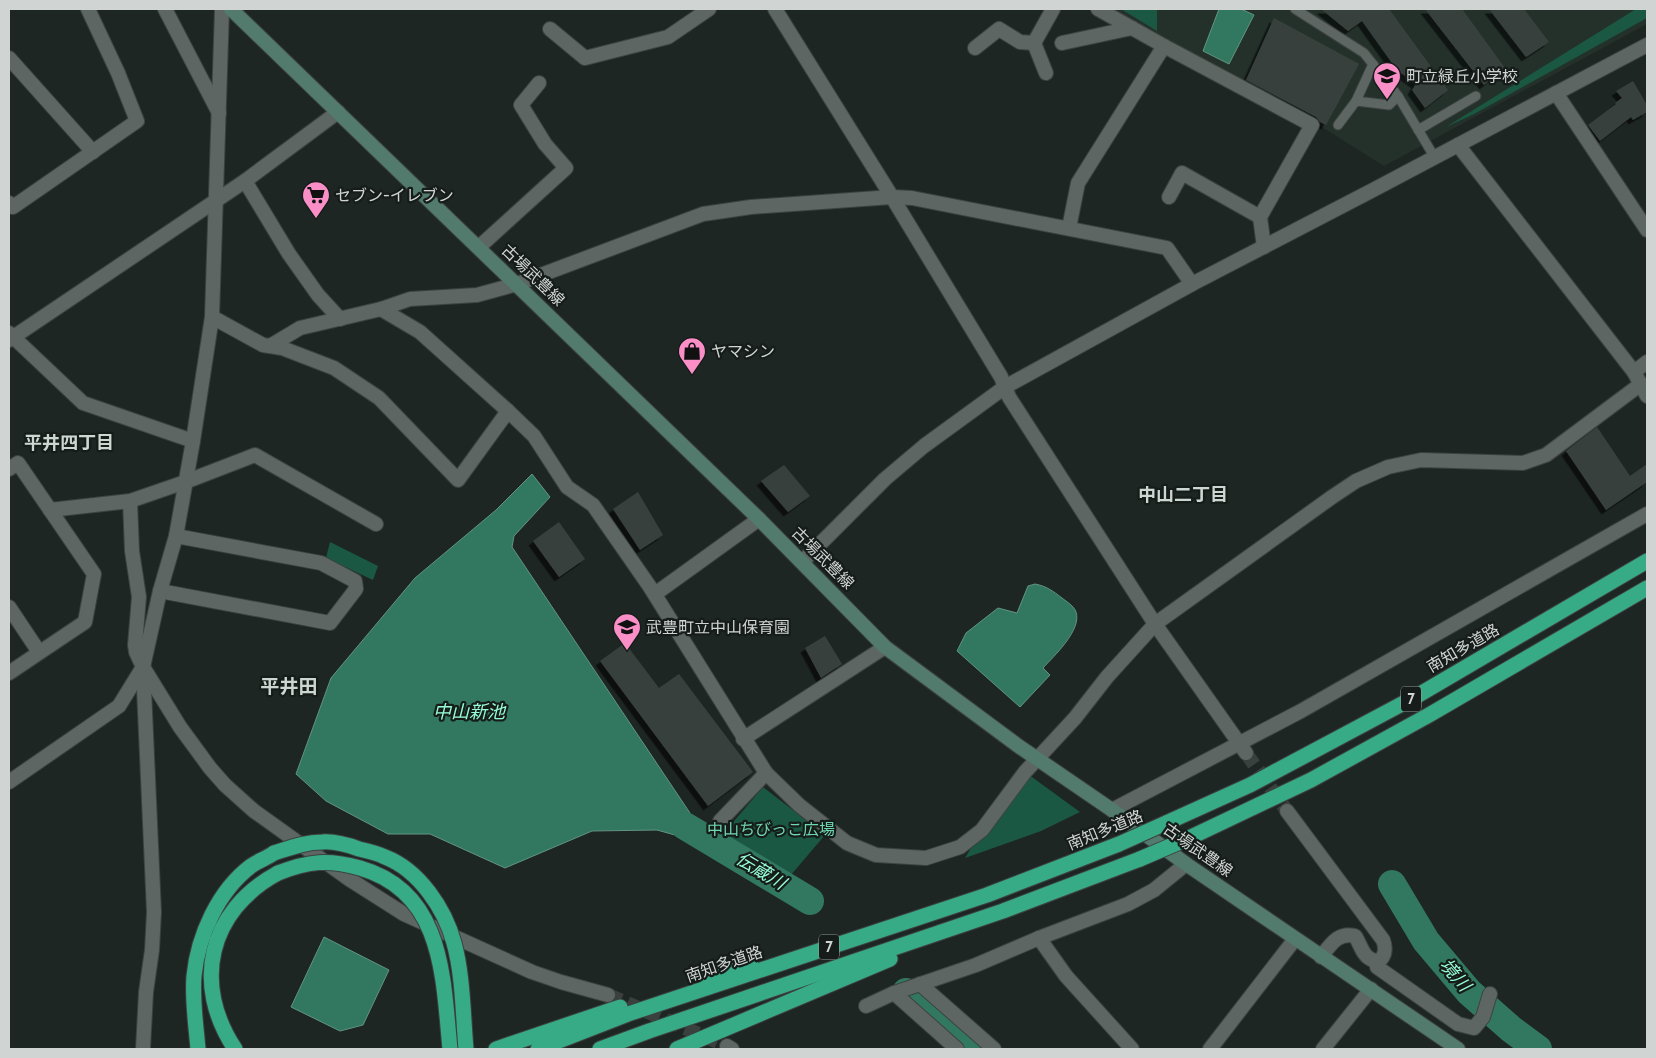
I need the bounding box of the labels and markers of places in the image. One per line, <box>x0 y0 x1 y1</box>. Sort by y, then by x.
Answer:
school or university icon: 町立緑丘小学校 <box>1372 61 1402 100</box>
place label: 町立緑丘小学校 <box>1406 67 1518 86</box>
supermarket icon: セブン-イレブン <box>301 180 331 219</box>
place label: セブン-イレブン <box>335 186 454 205</box>
shop icon: ヤマシン <box>677 336 707 375</box>
place label: ヤマシン <box>711 342 775 361</box>
school or university icon: 武豊町立中山保育園 <box>612 612 642 651</box>
place label: 武豊町立中山保育園 <box>646 618 790 637</box>

